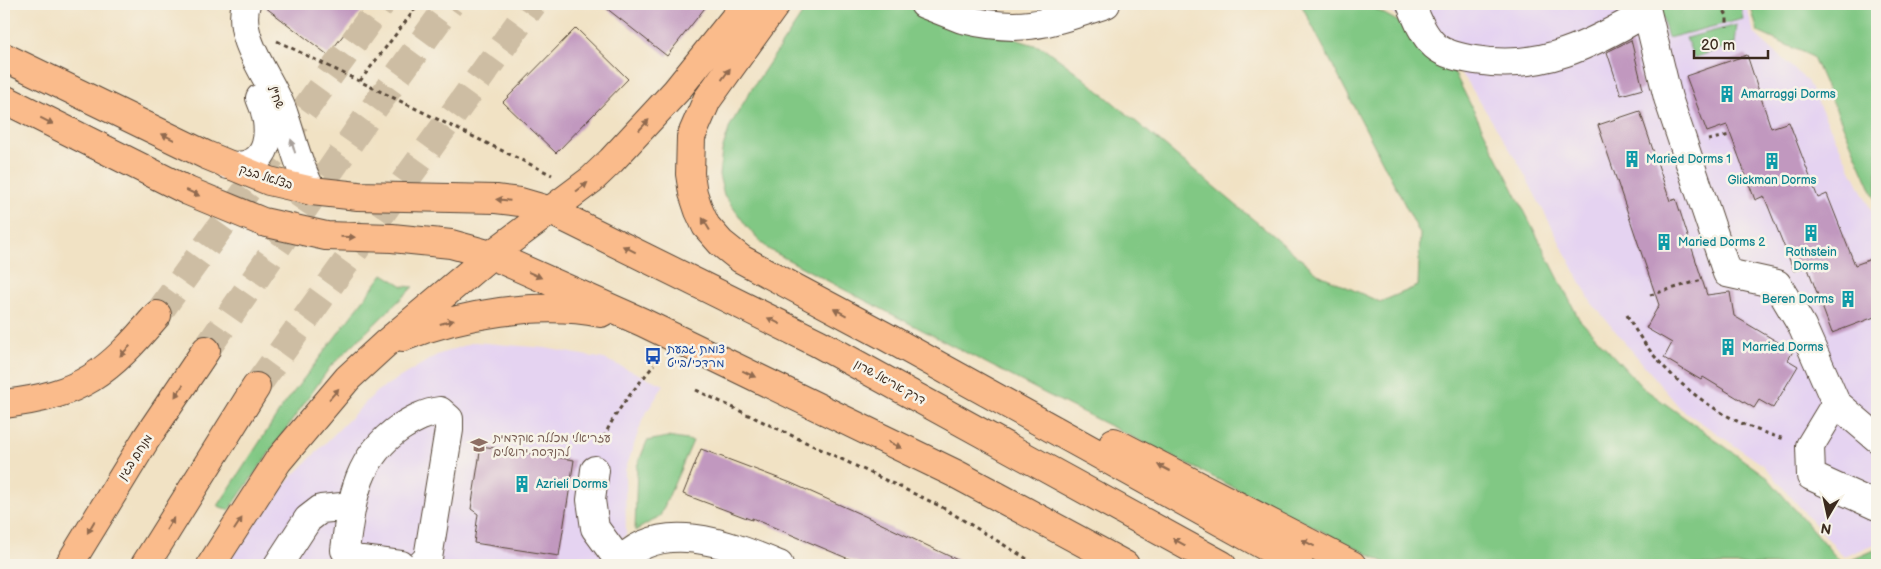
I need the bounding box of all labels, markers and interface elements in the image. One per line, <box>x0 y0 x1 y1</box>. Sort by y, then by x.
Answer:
scale bar <box>1694 28 1767 60</box>
text: 20 m <box>1701 36 1735 55</box>
one-way arrow <box>721 67 731 81</box>
street label: שח"ל <box>264 83 287 111</box>
building icon: Amarraggi Dorms <box>1717 84 1737 104</box>
place label: Amarraggi Dorms <box>1741 87 1836 102</box>
one-way arrow <box>40 117 55 125</box>
one-way arrow <box>638 120 650 132</box>
one-way arrow <box>161 133 175 141</box>
one-way arrow <box>288 138 296 153</box>
building icon: Maried Dorms 1 <box>1622 149 1642 169</box>
building icon: Glickman Dorms <box>1762 151 1782 171</box>
place label: Maried Dorms 1 <box>1646 152 1731 167</box>
street label: בצלאל בזק <box>237 162 294 193</box>
place label: Glickman Dorms <box>1727 173 1817 188</box>
one-way arrow <box>575 182 589 192</box>
one-way arrow <box>186 189 200 197</box>
one-way arrow <box>495 196 511 204</box>
one-way arrow <box>702 217 711 230</box>
building icon: Rothstein Dorms <box>1801 223 1821 243</box>
building icon: Maried Dorms 2 <box>1654 232 1674 252</box>
one-way arrow <box>340 234 356 242</box>
place label: Maried Dorms 2 <box>1678 235 1765 250</box>
one-way arrow <box>622 244 636 252</box>
place label: Rothstein Dorms <box>1785 245 1837 274</box>
one-way arrow <box>528 272 542 280</box>
building icon: Beren Dorms <box>1838 289 1858 309</box>
place label: Beren Dorms <box>1762 292 1834 307</box>
one-way arrow <box>833 308 847 316</box>
one-way arrow <box>767 317 782 325</box>
one-way arrow <box>440 318 455 326</box>
building icon: Married Dorms <box>1718 337 1738 357</box>
place label: Married Dorms <box>1742 340 1824 355</box>
place label: צומת גבעת מרדכי/בייט <box>666 342 725 371</box>
one-way arrow <box>119 345 131 357</box>
bus stop icon: צומת גבעת מרדכי/בייט <box>643 346 663 366</box>
street label: דרך אריאל שרון <box>852 357 928 408</box>
one-way arrow <box>741 370 756 378</box>
one-way arrow <box>174 384 184 398</box>
one-way arrow <box>328 389 340 401</box>
place label: עזריאלי מכללה אקדמית להנדסה ירושלים <box>492 431 611 460</box>
street label: מנחם בגין <box>115 432 156 483</box>
school or university icon: עזריאלי מכללה אקדמית להנדסה ירושלים <box>469 435 489 455</box>
one-way arrow <box>888 441 902 449</box>
one-way arrow <box>1157 464 1171 472</box>
building icon: Azrieli Dorms <box>512 474 532 494</box>
place label: Azrieli Dorms <box>536 477 608 492</box>
north arrow <box>1804 492 1854 542</box>
one-way arrow <box>166 517 175 530</box>
one-way arrow <box>233 518 242 531</box>
text: N <box>1820 519 1833 538</box>
one-way arrow <box>86 521 95 534</box>
one-way arrow <box>1173 537 1186 546</box>
one-way arrow <box>1301 539 1316 547</box>

